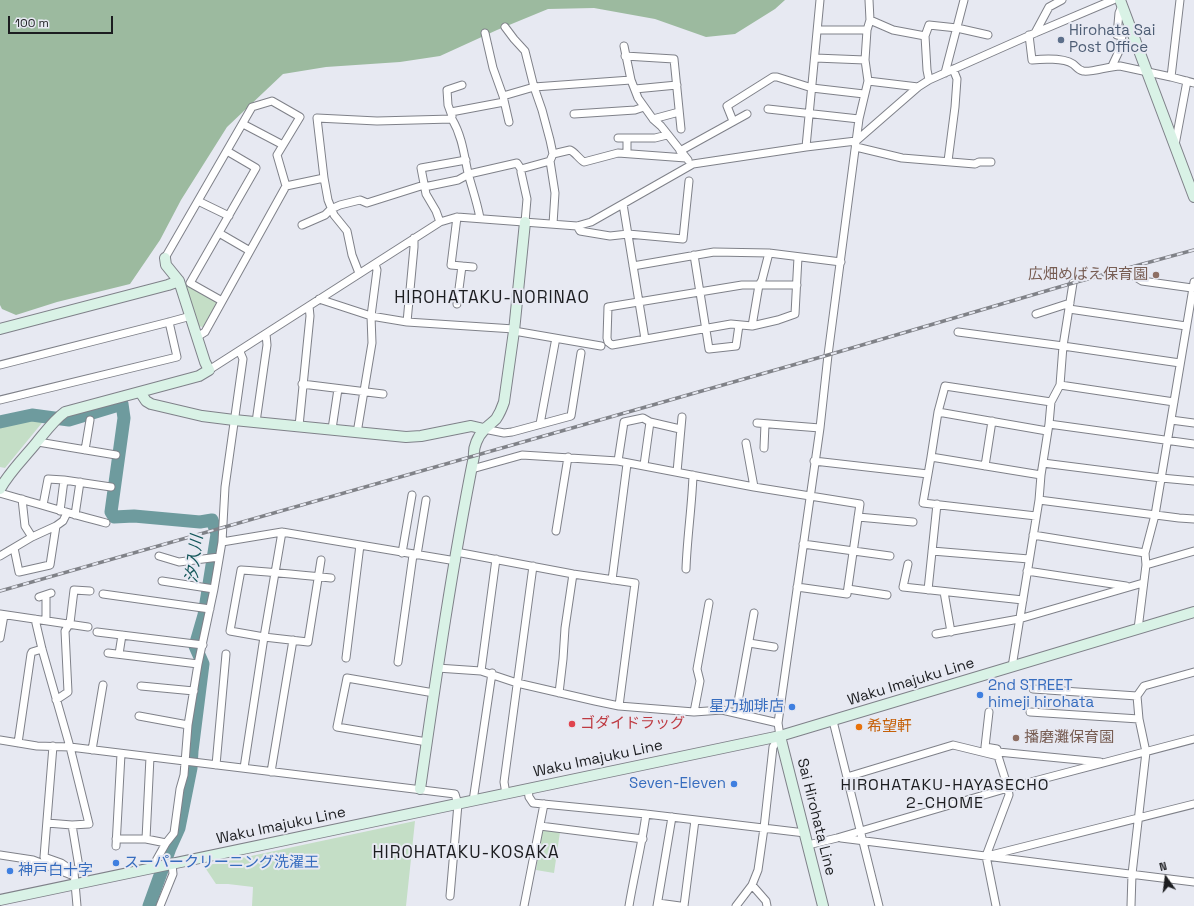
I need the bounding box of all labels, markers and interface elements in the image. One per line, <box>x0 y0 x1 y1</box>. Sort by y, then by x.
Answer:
scale bar <box>10 8 115 34</box>
text: 100 m <box>15 15 49 31</box>
place label: Hirohata Sai Post Office <box>1069 22 1155 57</box>
marker: Hirohata Sai Post Office <box>1056 35 1066 45</box>
place label: 広畑めばえ保育園 <box>1028 266 1148 284</box>
marker: 広畑めばえ保育園 <box>1151 270 1161 280</box>
district label: HIROHATAKU-NORINAO <box>394 288 590 308</box>
water label: 汐入川 <box>183 534 207 584</box>
street label: Waku Imajuku Line <box>845 654 977 710</box>
place label: 2nd STREET himeji hirohata <box>988 677 1094 712</box>
marker: 2nd STREET himeji hirohata <box>975 690 985 700</box>
place label: 星乃珈琲店 <box>709 698 784 716</box>
marker: 星乃珈琲店 <box>787 702 797 712</box>
place label: ゴダイドラッグ <box>580 715 685 733</box>
place label: 希望軒 <box>867 718 912 736</box>
marker: ゴダイドラッグ <box>567 719 577 729</box>
marker: 希望軒 <box>854 722 864 732</box>
place label: 播磨灘保育園 <box>1024 729 1114 747</box>
marker: 播磨灘保育園 <box>1011 733 1021 743</box>
street label: Waku Imajuku Line <box>532 736 664 782</box>
street label: Sai Hirohata Line <box>793 757 839 877</box>
place label: Seven-Eleven <box>629 775 726 793</box>
district label: HIROHATAKU-HAYASECHO 2-CHOME <box>841 776 1049 814</box>
marker: Seven-Eleven <box>729 779 739 789</box>
street label: Waku Imajuku Line <box>215 803 347 849</box>
district label: HIROHATAKU-KOSAKA <box>372 843 560 863</box>
place label: スーパークリーニング洗濯王 <box>124 854 319 872</box>
marker: スーパークリーニング洗濯王 <box>111 858 121 868</box>
north arrow <box>1146 858 1186 898</box>
text: N <box>1158 859 1168 874</box>
place label: 神戸白十字 <box>18 862 93 880</box>
marker: 神戸白十字 <box>5 866 15 876</box>

